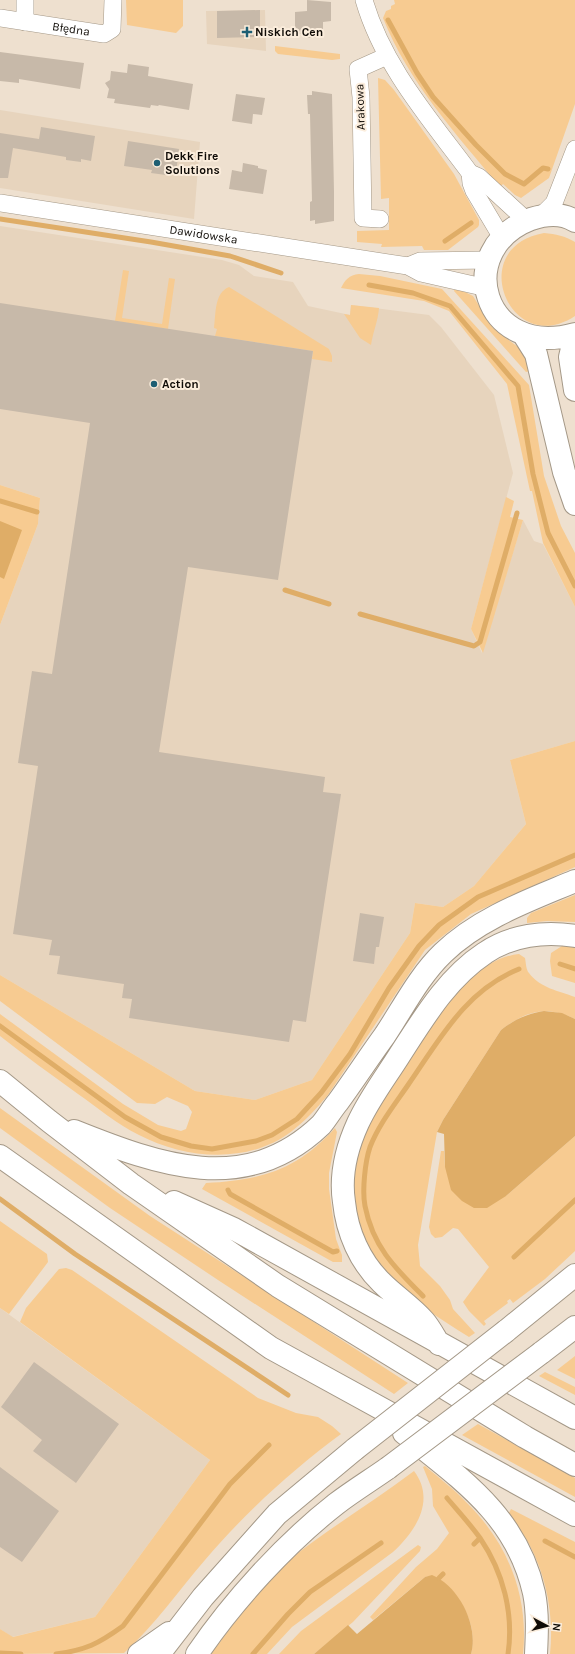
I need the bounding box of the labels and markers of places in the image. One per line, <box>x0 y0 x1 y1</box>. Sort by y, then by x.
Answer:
place label: Niskich Cen <box>255 25 323 39</box>
marker: Niskich Cen <box>242 27 252 37</box>
place label: Dekk Fire Solutions <box>165 149 220 177</box>
marker: Dekk Fire Solutions <box>152 158 162 168</box>
place label: Action <box>162 377 199 391</box>
marker: Action <box>149 379 159 389</box>

